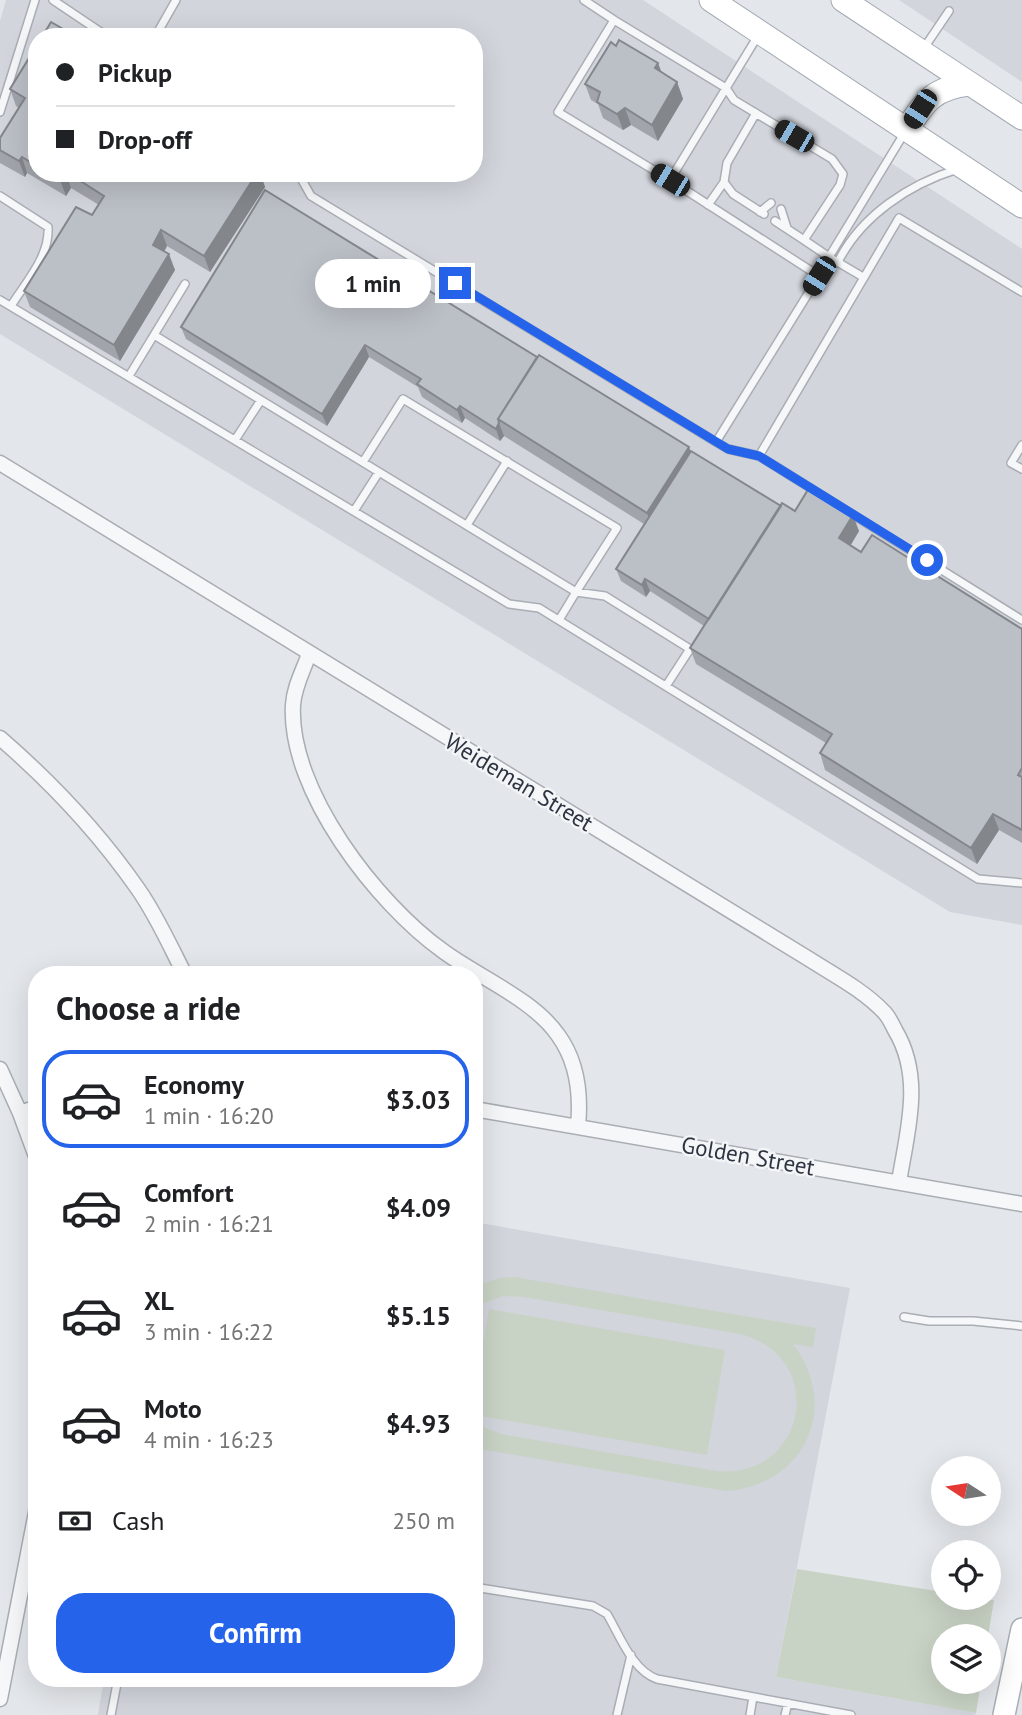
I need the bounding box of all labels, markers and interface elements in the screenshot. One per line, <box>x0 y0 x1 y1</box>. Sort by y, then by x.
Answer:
text: Pickup <box>98 56 172 89</box>
car <box>900 86 941 132</box>
car <box>771 116 818 156</box>
text: Drop-off <box>98 123 192 156</box>
car <box>647 160 694 200</box>
car <box>799 253 840 299</box>
callout: 1 min <box>315 258 430 308</box>
route end <box>439 267 471 299</box>
text: 1 min <box>345 269 401 298</box>
route start <box>911 544 943 576</box>
street label: Weideman Street <box>440 726 599 837</box>
text: Choose a ride <box>56 987 241 1029</box>
icon: car <box>60 1068 123 1131</box>
text: Economy <box>144 1068 244 1101</box>
text: $3.03 <box>386 1083 451 1116</box>
text: 1 min · 16:20 <box>144 1101 274 1130</box>
street label: Golden Street <box>679 1130 817 1182</box>
icon: car <box>60 1176 123 1239</box>
text: Comfort <box>144 1176 234 1209</box>
text: $4.09 <box>386 1191 451 1224</box>
text: 2 min · 16:21 <box>144 1209 274 1238</box>
icon: car <box>60 1284 123 1347</box>
text: XL <box>144 1284 174 1317</box>
text: $5.15 <box>386 1299 451 1332</box>
text: 3 min · 16:22 <box>144 1317 274 1346</box>
icon: car <box>60 1392 123 1455</box>
text: Moto <box>144 1392 202 1425</box>
text: $4.93 <box>386 1407 451 1440</box>
text: 4 min · 16:23 <box>144 1425 274 1454</box>
north arrow <box>931 1456 1001 1526</box>
map controls <box>931 1456 1001 1694</box>
icon: cash <box>56 1502 94 1540</box>
text: Cash <box>112 1504 164 1537</box>
text: 250 m <box>393 1506 455 1535</box>
button: locate <box>931 1540 1001 1610</box>
button: Confirm <box>56 1593 455 1673</box>
button: layers <box>931 1624 1001 1694</box>

